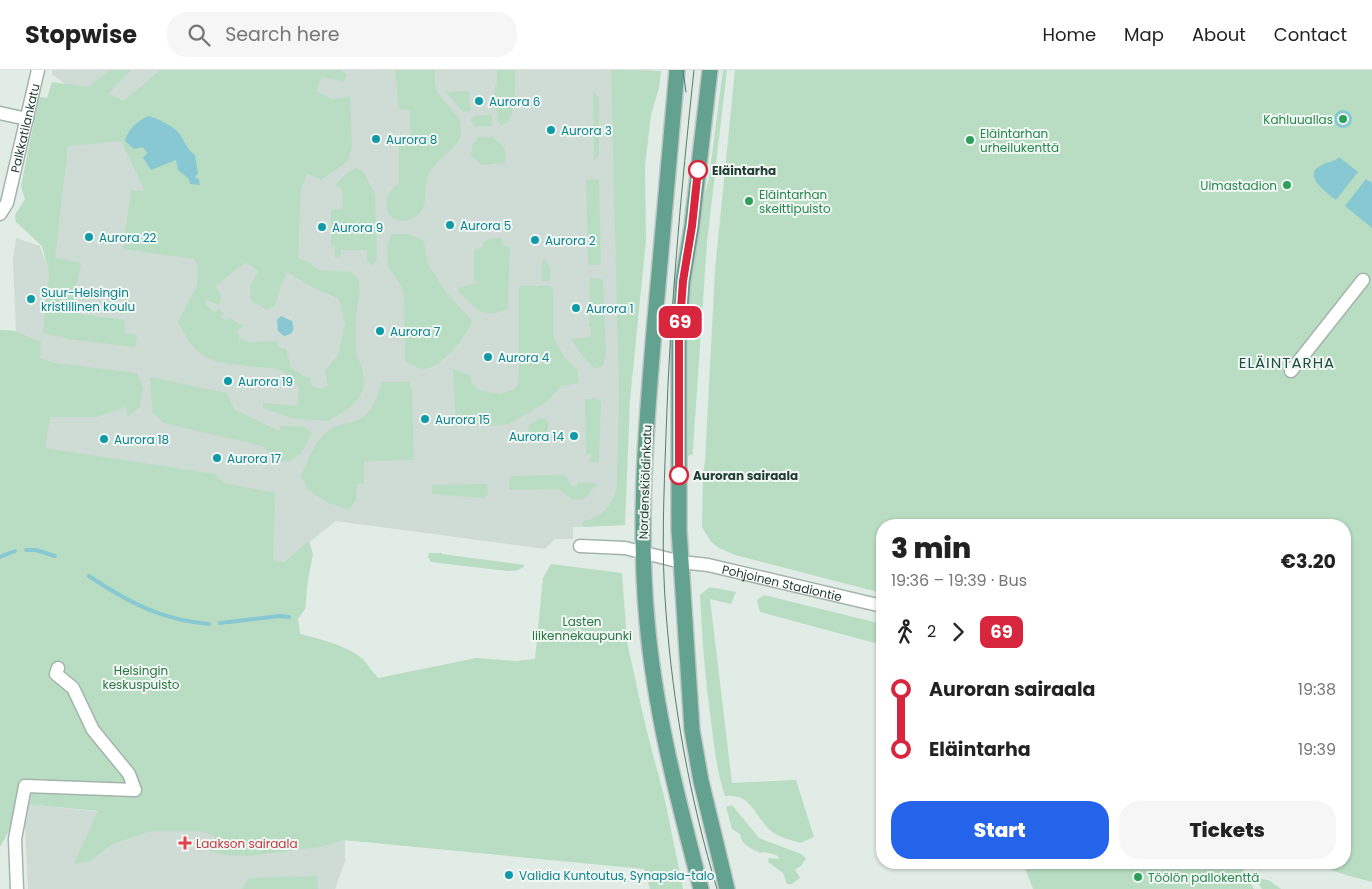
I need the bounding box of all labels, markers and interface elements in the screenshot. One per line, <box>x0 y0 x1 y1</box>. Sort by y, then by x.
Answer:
search box <box>167 12 517 57</box>
text: Stopwise <box>25 18 137 51</box>
icon: search <box>185 21 213 49</box>
text: Search here <box>225 21 340 48</box>
text: Home <box>1042 22 1096 47</box>
text: Map <box>1124 22 1164 47</box>
text: About <box>1192 22 1246 47</box>
text: Contact <box>1274 22 1347 47</box>
street label: Palkkatilankatu <box>6 82 43 174</box>
place label: Aurora 6 <box>489 93 540 110</box>
marker: Aurora 6 <box>473 95 485 107</box>
place label: Kahluuallas <box>1263 111 1333 128</box>
marker: Kahluuallas <box>1337 113 1349 125</box>
place label: Aurora 3 <box>561 122 612 139</box>
marker: Aurora 3 <box>545 124 557 136</box>
place label: Eläintarhan urheilukenttä <box>980 125 1059 156</box>
place label: Aurora 8 <box>386 131 437 148</box>
marker: Aurora 8 <box>370 133 382 145</box>
marker: Eläintarhan urheilukenttä <box>964 134 976 146</box>
marker: Eläintarha <box>688 160 708 180</box>
place label: Eläintarha <box>712 162 776 179</box>
place label: Uimastadion <box>1200 177 1277 194</box>
marker: Uimastadion <box>1281 179 1293 191</box>
place label: Eläintarhan skeittipuisto <box>759 186 831 217</box>
marker: Eläintarhan skeittipuisto <box>743 195 755 207</box>
place label: Aurora 5 <box>460 217 511 234</box>
place label: Aurora 9 <box>332 219 383 236</box>
marker: Aurora 5 <box>444 219 456 231</box>
marker: Aurora 9 <box>316 221 328 233</box>
place label: Aurora 22 <box>99 229 157 246</box>
marker: Aurora 22 <box>83 231 95 243</box>
place label: Aurora 2 <box>545 232 596 249</box>
marker: Aurora 2 <box>529 234 541 246</box>
place label: Suur-Helsingin kristillinen koulu <box>41 284 135 315</box>
marker: Suur-Helsingin kristillinen koulu <box>25 293 37 305</box>
place label: Aurora 1 <box>586 300 634 317</box>
marker: Aurora 1 <box>570 302 582 314</box>
line badge: 69 <box>658 306 702 338</box>
text: 69 <box>669 309 691 334</box>
place label: Aurora 7 <box>390 323 441 340</box>
marker: Aurora 7 <box>374 325 386 337</box>
place label: Aurora 4 <box>498 349 550 366</box>
marker: Aurora 4 <box>482 351 494 363</box>
district label: ELÄINTARHA <box>1239 352 1335 373</box>
place label: Aurora 19 <box>238 373 293 390</box>
marker: Aurora 19 <box>222 375 234 387</box>
place label: Aurora 15 <box>435 411 490 428</box>
marker: Aurora 15 <box>419 413 431 425</box>
street label: Nordenskiöldinkatu <box>634 424 656 540</box>
place label: Aurora 14 <box>509 428 564 445</box>
marker: Aurora 14 <box>568 430 580 442</box>
place label: Aurora 18 <box>114 431 169 448</box>
marker: Aurora 18 <box>98 433 110 445</box>
place label: Aurora 17 <box>227 450 282 467</box>
marker: Aurora 17 <box>211 452 223 464</box>
marker: Auroran sairaala <box>669 465 689 485</box>
place label: Auroran sairaala <box>693 467 798 484</box>
text: 3 min <box>891 529 971 568</box>
text: €3.20 <box>1281 548 1336 575</box>
street label: Pohjoinen Stadiontie <box>720 560 844 605</box>
text: 19:36 – 19:39 · Bus <box>891 569 1027 592</box>
park label: Lasten liikennekaupunki <box>532 613 632 644</box>
icon: walk <box>891 618 919 646</box>
icon: forward <box>944 618 972 646</box>
text: 69 <box>990 619 1013 644</box>
text: 2 <box>927 620 936 643</box>
park label: Helsingin keskuspuisto <box>102 662 180 693</box>
text: Auroran sairaala <box>929 676 1095 703</box>
text: 19:38 <box>1298 678 1336 701</box>
text: Eläintarha <box>929 736 1031 763</box>
text: 19:39 <box>1298 738 1336 761</box>
button: Start <box>891 801 1109 859</box>
button: Tickets <box>1119 801 1336 859</box>
place label: Laakson sairaala <box>196 835 298 852</box>
marker: Laakson sairaala <box>178 836 192 850</box>
place label: Validia Kuntoutus, Synapsia-talo <box>519 867 715 884</box>
marker: Validia Kuntoutus, Synapsia-talo <box>503 869 515 881</box>
place label: Töölön pallokenttä <box>1148 869 1259 886</box>
marker: Töölön pallokenttä <box>1132 871 1144 883</box>

